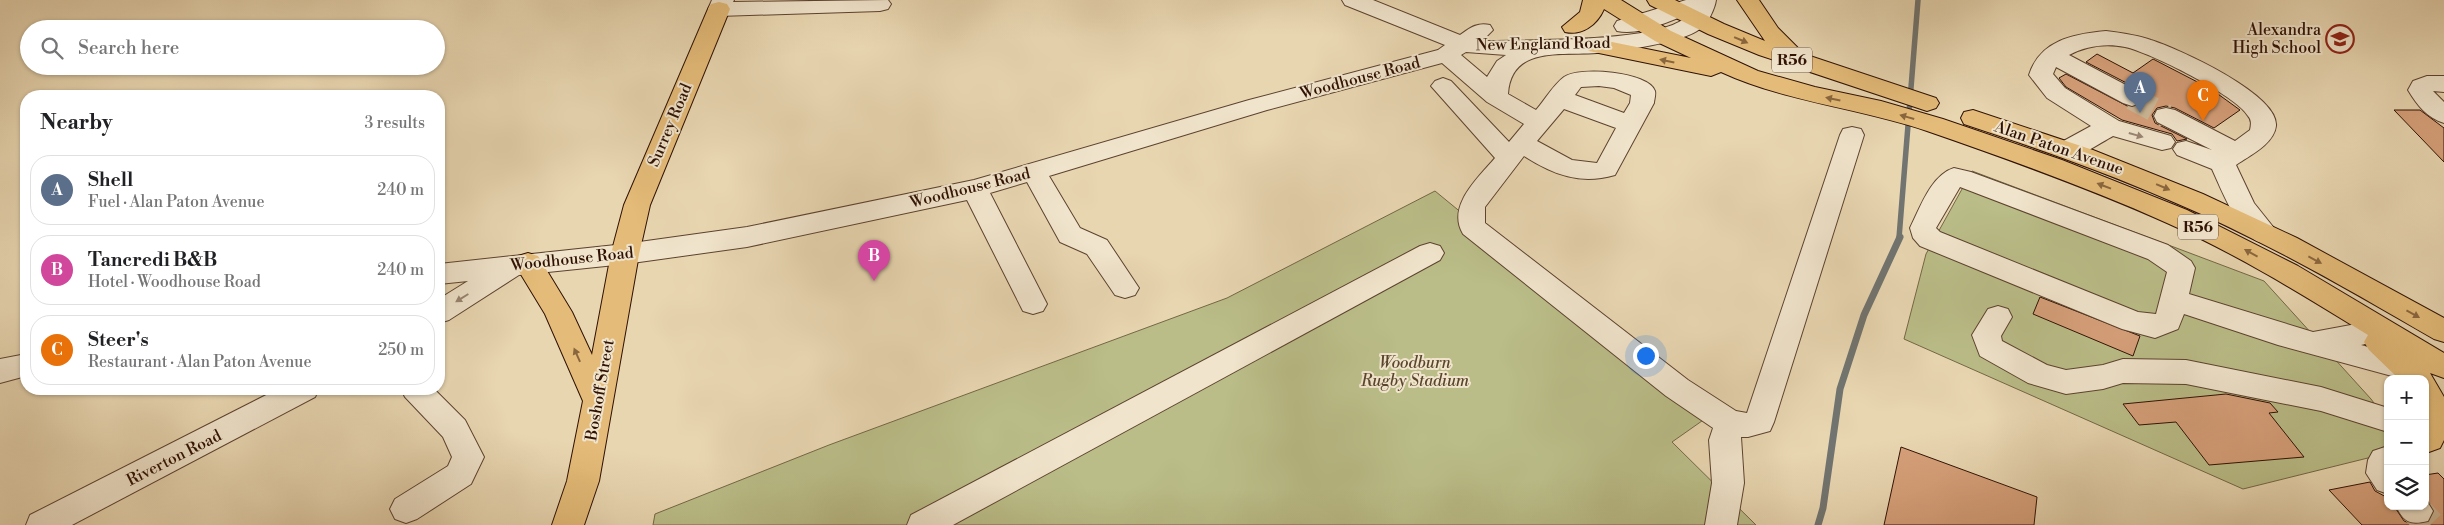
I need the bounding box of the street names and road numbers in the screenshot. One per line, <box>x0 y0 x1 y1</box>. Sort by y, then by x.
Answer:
street label: New England Road <box>1475 33 1611 55</box>
road number: R56 <box>1772 48 1812 72</box>
street label: Woodhouse Road <box>1297 52 1422 104</box>
street label: Surrey Road <box>644 80 696 170</box>
street label: Alan Paton Avenue <box>1991 116 2126 179</box>
street label: Woodhouse Road <box>907 163 1032 213</box>
road number: R56 <box>2178 214 2218 240</box>
street label: Woodhouse Road <box>508 243 635 276</box>
street label: Boshoff Street <box>581 337 619 443</box>
street label: Riverton Road <box>123 426 225 490</box>

